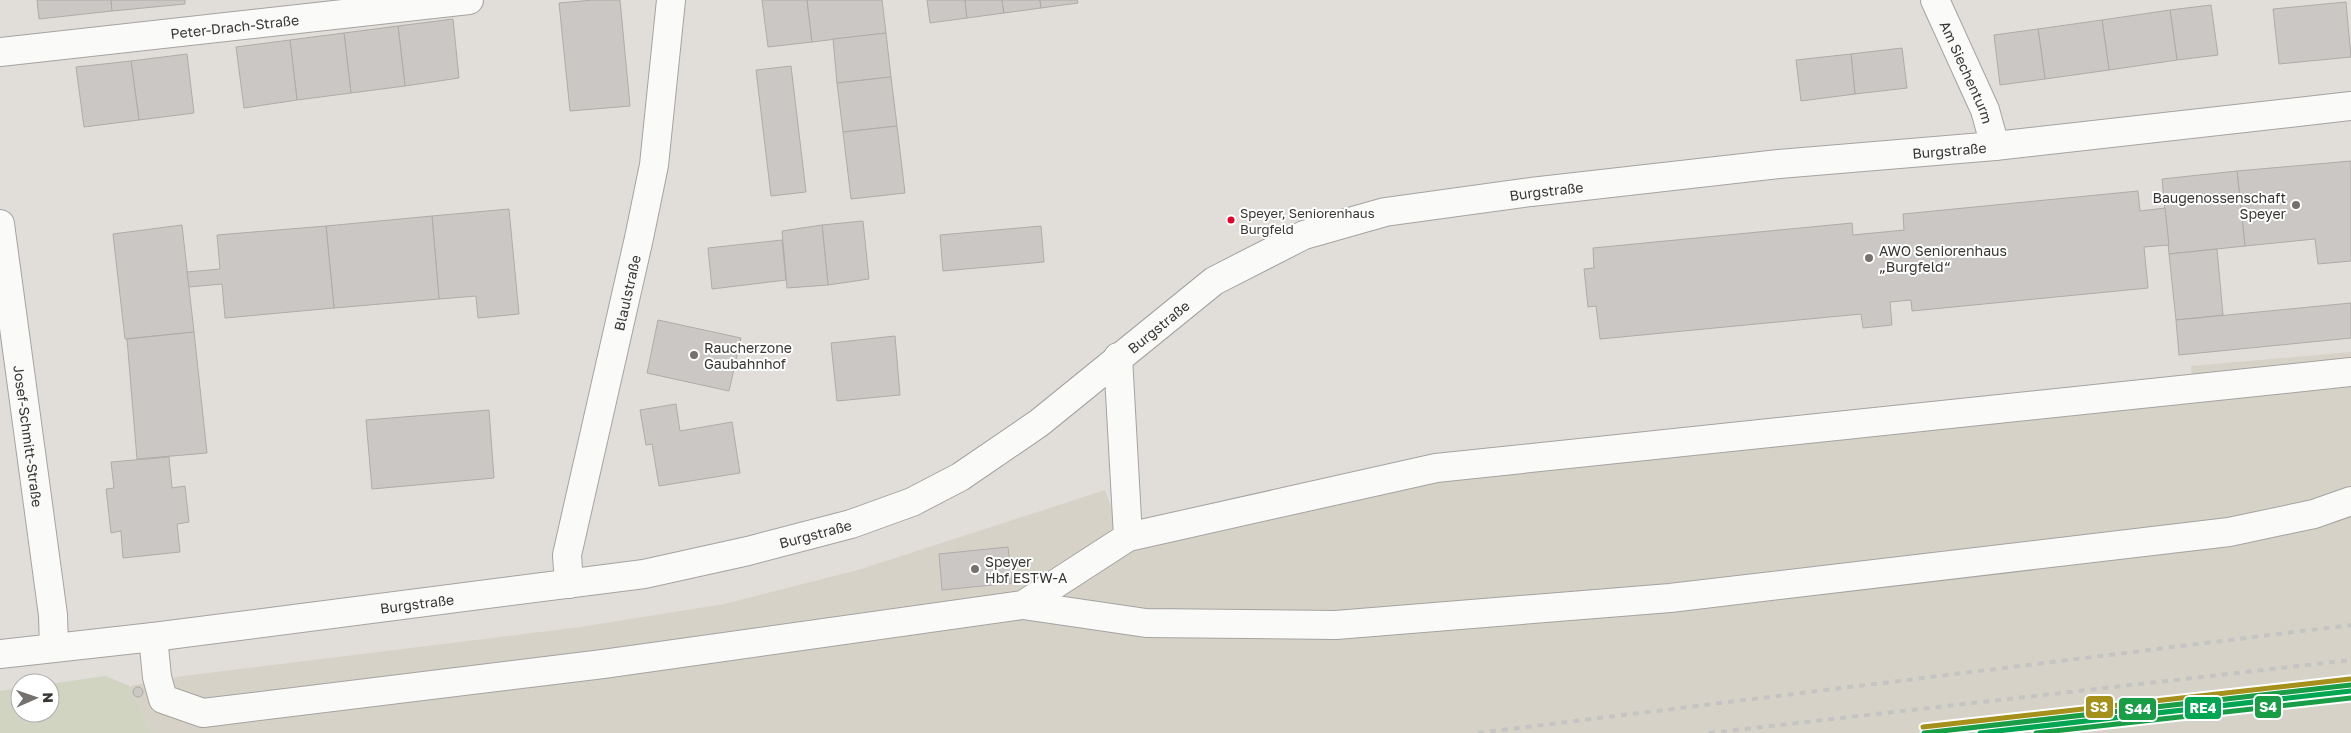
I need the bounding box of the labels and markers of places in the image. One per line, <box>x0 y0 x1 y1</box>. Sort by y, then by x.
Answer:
place label: Baugenossenschaft Speyer <box>2153 189 2287 222</box>
marker: Baugenossenschaft Speyer <box>2290 199 2302 211</box>
place label: Speyer, Seniorenhaus Burgfeld <box>1240 205 1375 237</box>
marker: Speyer, Seniorenhaus Burgfeld <box>1226 215 1236 225</box>
place label: AWO Seniorenhaus „Burgfeld“ <box>1879 242 2007 275</box>
marker: AWO Seniorenhaus „Burgfeld“ <box>1863 252 1875 264</box>
place label: Raucherzone Gaubahnhof <box>704 339 792 372</box>
marker: Raucherzone Gaubahnhof <box>688 349 700 361</box>
place label: Speyer Hbf ESTW-A <box>985 553 1068 586</box>
marker: Speyer Hbf ESTW-A <box>969 563 981 575</box>

